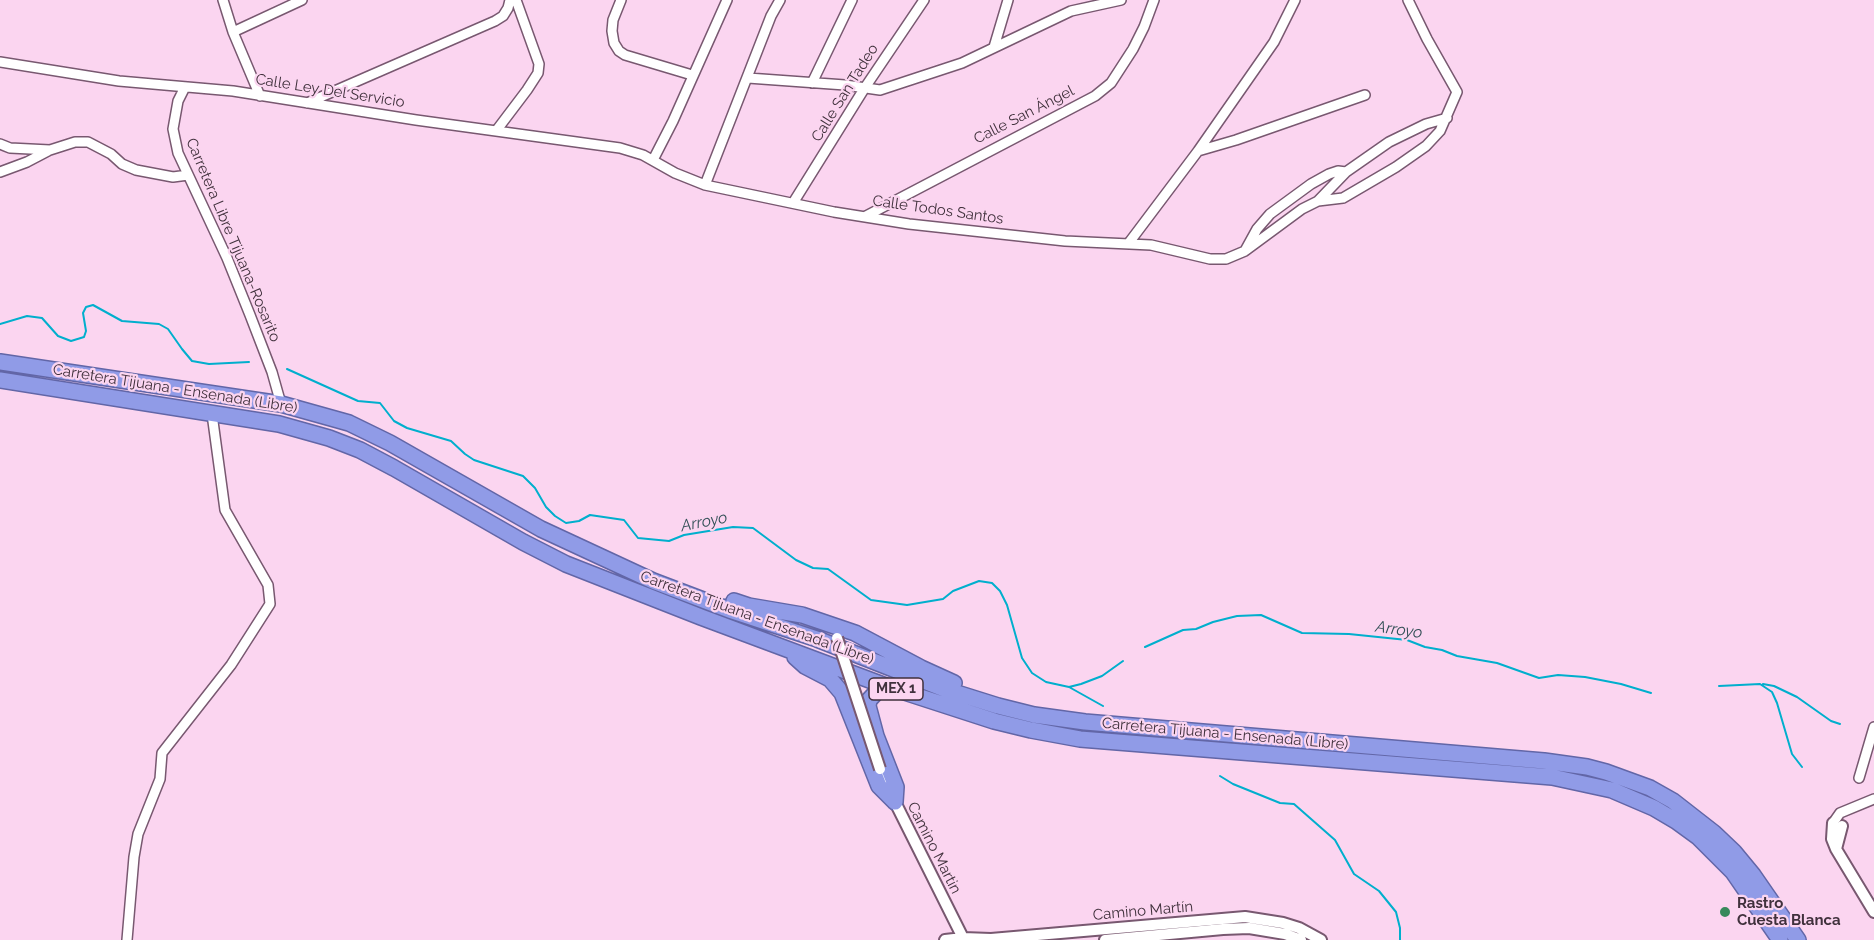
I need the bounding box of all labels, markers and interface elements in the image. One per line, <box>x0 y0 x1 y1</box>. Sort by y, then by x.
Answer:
street label: Calle San Tadeo <box>808 41 882 145</box>
street label: Calle Ley Del Servicio <box>254 70 406 112</box>
street label: Calle San Ángel <box>971 82 1077 148</box>
street label: Carretera Libre Tijuana-Rosarito <box>182 135 284 345</box>
street label: Calle Todos Santos <box>871 192 1005 228</box>
street label: Carretera Tijuana - Ensenada (Libre) <box>52 361 298 417</box>
water label: Arroyo <box>679 508 729 536</box>
street label: Carretera Tijuana - Ensenada (Libre) <box>638 567 876 669</box>
water label: Arroyo <box>1374 617 1424 643</box>
road number: MEX 1 <box>869 678 923 700</box>
street label: Carretera Tijuana - Ensenada (Libre) <box>1101 714 1349 754</box>
street label: Camino Martin <box>903 799 965 897</box>
place label: Rastro Cuesta Blanca <box>1737 894 1841 929</box>
street label: Camino Martín <box>1092 898 1194 924</box>
marker: Rastro Cuesta Blanca <box>1718 905 1732 919</box>

